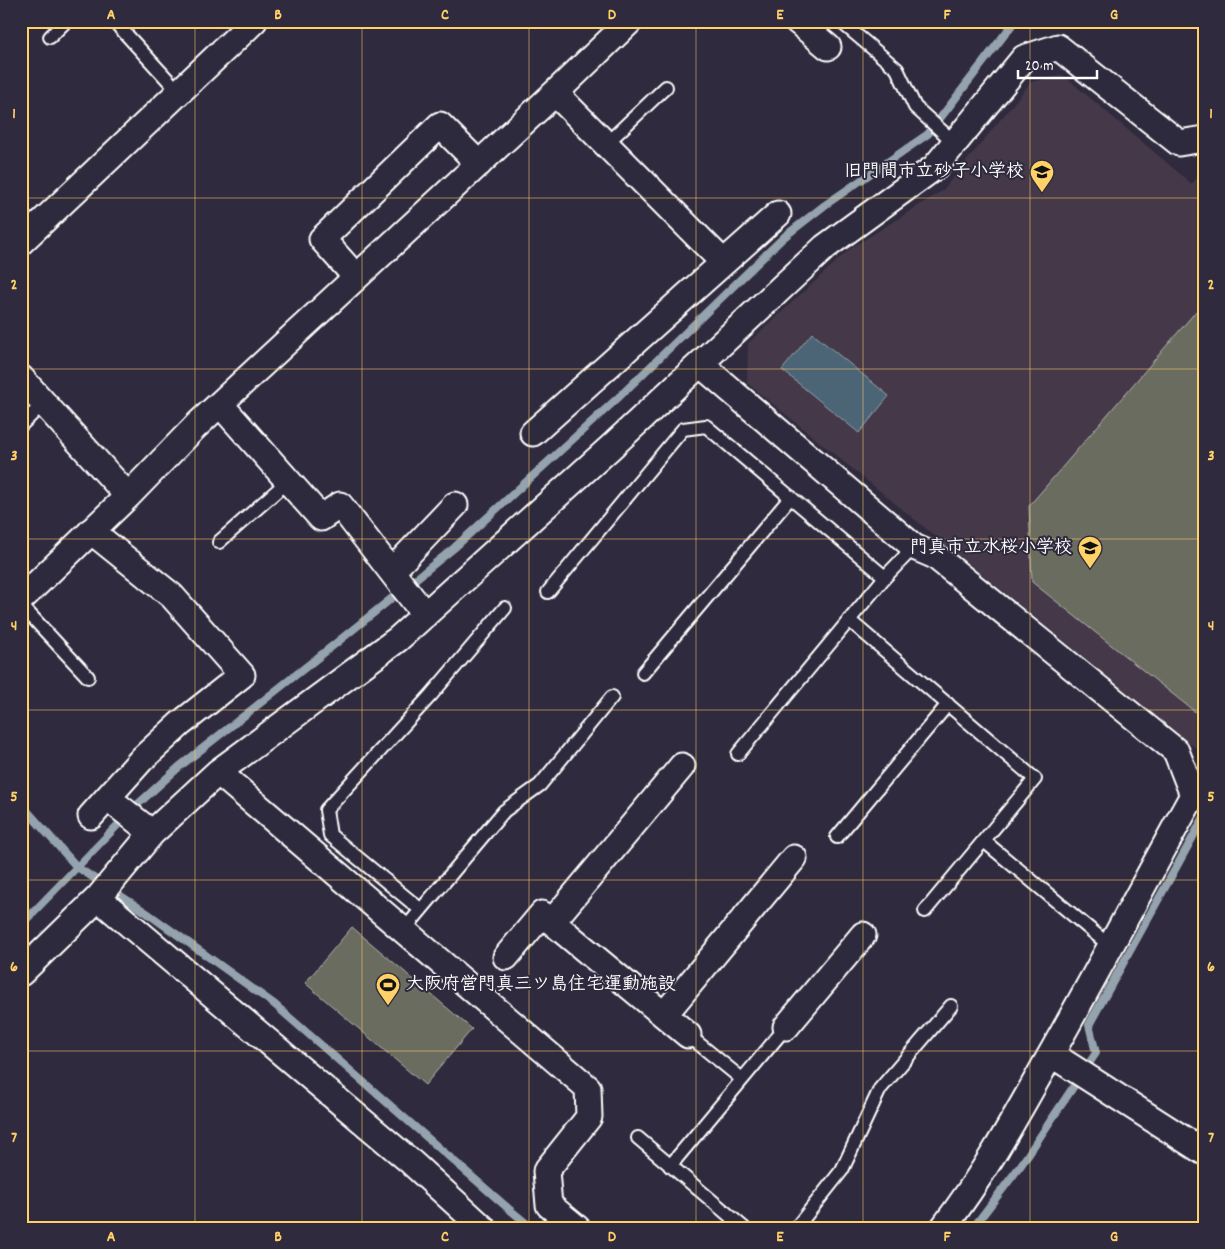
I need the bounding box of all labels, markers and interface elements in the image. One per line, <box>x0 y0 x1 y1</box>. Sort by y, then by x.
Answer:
text: A <box>107 4 116 27</box>
text: B <box>274 4 282 27</box>
text: C <box>441 4 449 27</box>
text: D <box>608 4 617 27</box>
text: E <box>776 4 784 27</box>
text: F <box>943 4 951 27</box>
text: G <box>1110 4 1118 27</box>
scale bar <box>1018 48 1096 80</box>
text: 20 m <box>1025 56 1053 78</box>
text: 1 <box>12 103 16 126</box>
text: 1 <box>1209 103 1213 126</box>
school or university icon: 旧門間市立砂子小学校 <box>1029 159 1055 193</box>
place label: 旧門間市立砂子小学校 <box>844 160 1024 185</box>
text: 2 <box>11 274 18 297</box>
text: 2 <box>1208 274 1215 297</box>
text: 3 <box>10 445 18 468</box>
text: 3 <box>1207 445 1215 468</box>
school or university icon: 門真市立水桜小学校 <box>1077 535 1103 569</box>
place label: 門真市立水桜小学校 <box>910 536 1072 561</box>
text: 4 <box>11 615 17 638</box>
text: 4 <box>1208 615 1214 638</box>
text: 5 <box>10 786 18 809</box>
text: 5 <box>1207 786 1215 809</box>
text: 6 <box>10 956 18 979</box>
text: 6 <box>1207 956 1215 979</box>
sports icon: 大阪府営門真三ツ島住宅運動施設 <box>375 972 401 1006</box>
place label: 大阪府営門真三ツ島住宅運動施設 <box>406 973 676 998</box>
text: 7 <box>11 1127 17 1150</box>
text: 7 <box>1208 1127 1214 1150</box>
text: A <box>107 1226 116 1249</box>
text: B <box>274 1226 282 1249</box>
text: C <box>441 1226 449 1249</box>
text: D <box>608 1226 617 1249</box>
text: E <box>776 1226 784 1249</box>
text: F <box>943 1226 951 1249</box>
text: G <box>1110 1226 1118 1249</box>

